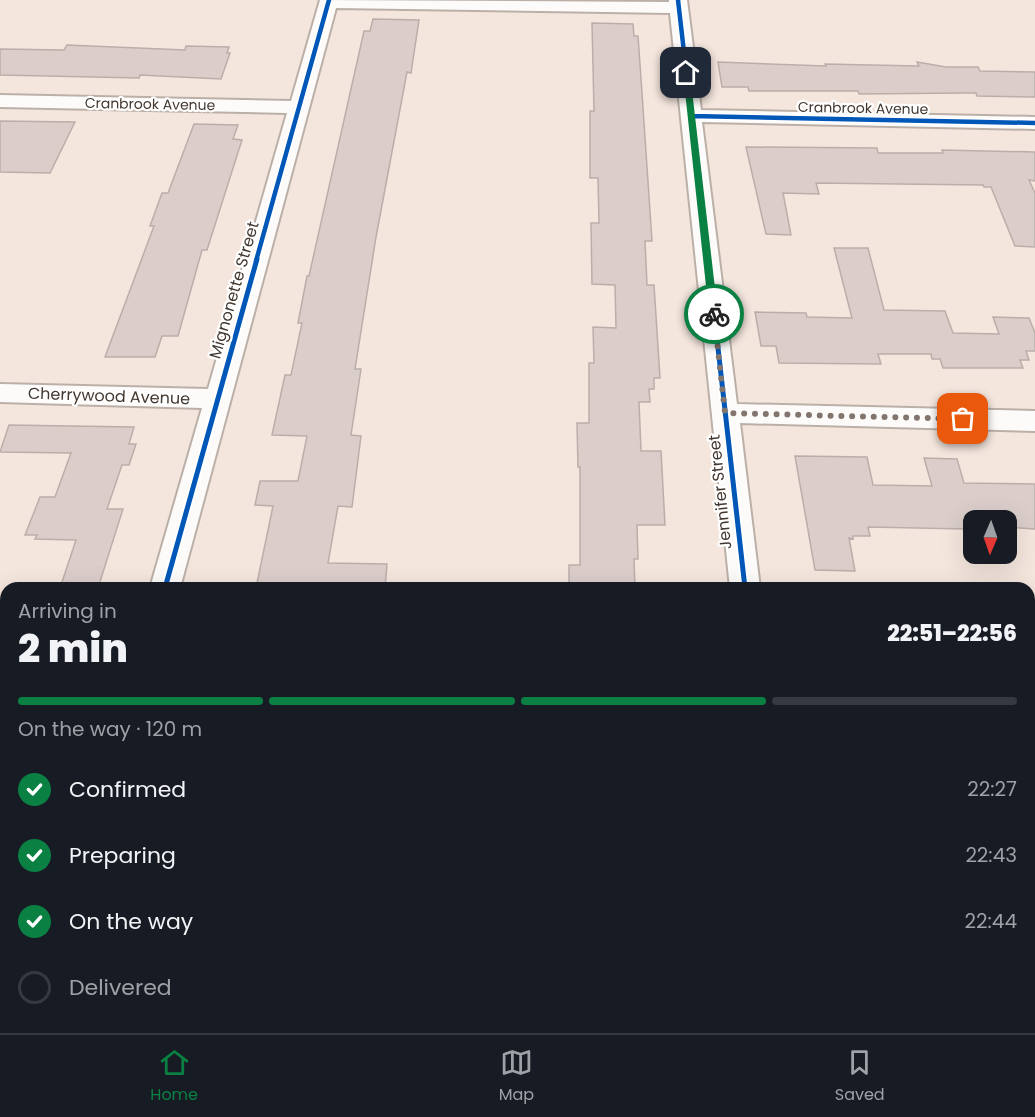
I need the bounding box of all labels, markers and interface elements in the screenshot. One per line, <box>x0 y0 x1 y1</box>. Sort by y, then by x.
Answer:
pin <box>660 47 711 98</box>
icon: home <box>669 56 702 89</box>
street label: Cranbrook Avenue <box>85 93 216 115</box>
street label: Cranbrook Avenue <box>798 97 929 119</box>
street label: Mignonette Street <box>203 218 265 361</box>
courier <box>684 284 744 344</box>
icon: bike <box>698 298 731 331</box>
street label: Cherrywood Avenue <box>28 382 191 410</box>
pin <box>937 393 988 444</box>
icon: bag <box>946 402 979 435</box>
street label: Jennifer Street <box>703 433 737 550</box>
north arrow <box>963 510 1017 564</box>
map controls <box>963 510 1017 564</box>
text: Arriving in <box>18 597 117 625</box>
text: 22:51–22:56 <box>887 618 1017 649</box>
text: 2 min <box>18 621 128 676</box>
text: On the way · 120 m <box>18 715 202 743</box>
icon: check <box>18 773 51 806</box>
text: Confirmed <box>69 774 186 805</box>
text: 22:27 <box>967 775 1017 803</box>
icon: check <box>18 839 51 872</box>
text: Preparing <box>69 840 176 871</box>
text: 22:43 <box>965 841 1017 869</box>
icon: check <box>18 905 51 938</box>
text: On the way <box>69 906 193 937</box>
text: 22:44 <box>965 907 1017 935</box>
text: Delivered <box>69 972 172 1003</box>
tab: Home <box>150 1046 198 1107</box>
tab: Map <box>499 1046 534 1107</box>
tab: Saved <box>835 1046 885 1107</box>

